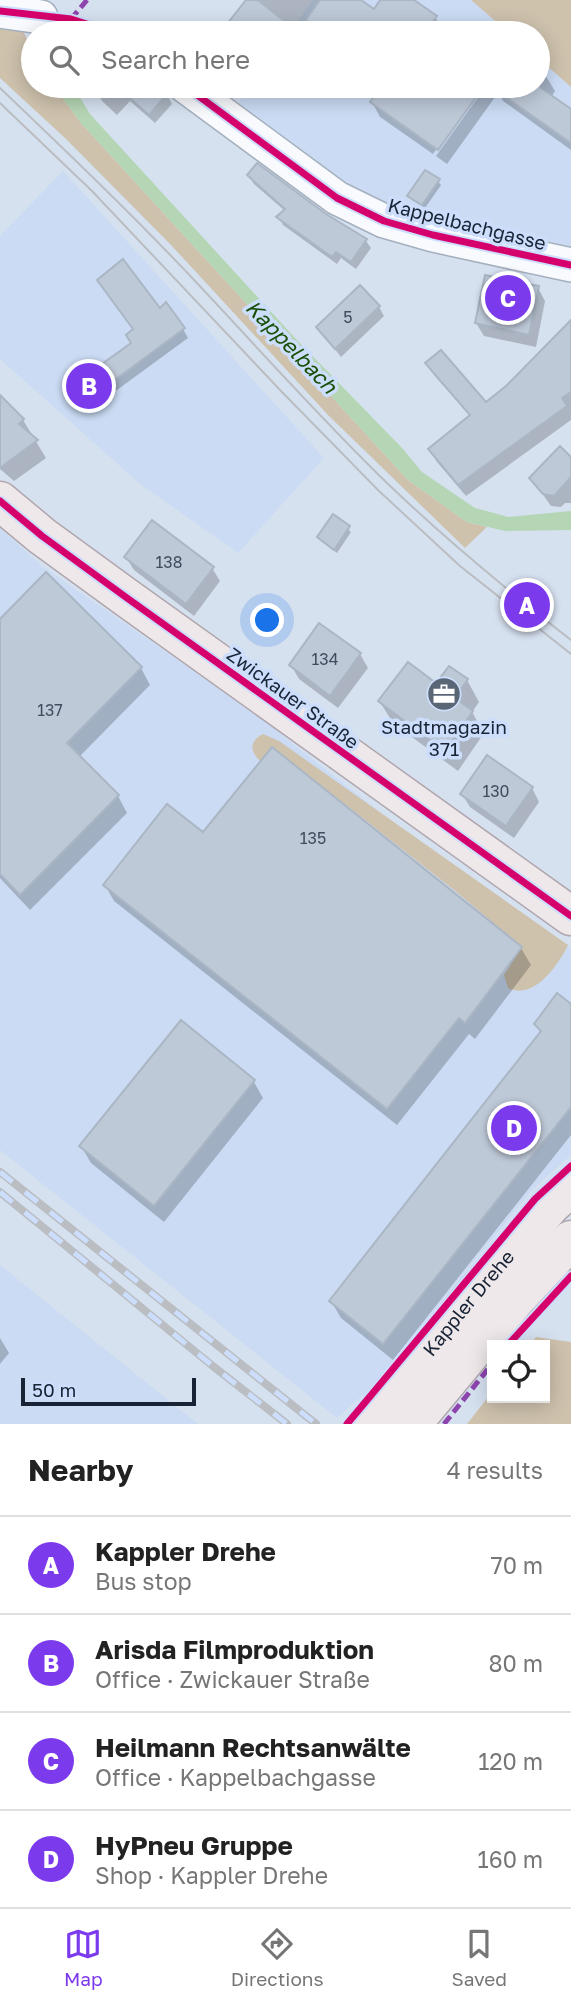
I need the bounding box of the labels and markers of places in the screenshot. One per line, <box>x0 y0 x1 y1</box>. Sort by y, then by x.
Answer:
pin: C <box>485 272 531 324</box>
pin: B <box>66 360 112 412</box>
pin: A <box>504 579 550 631</box>
office icon: Stadtmagazin 371 <box>425 675 463 713</box>
place label: Stadtmagazin 371 <box>381 715 507 760</box>
pin: D <box>491 1102 537 1154</box>

